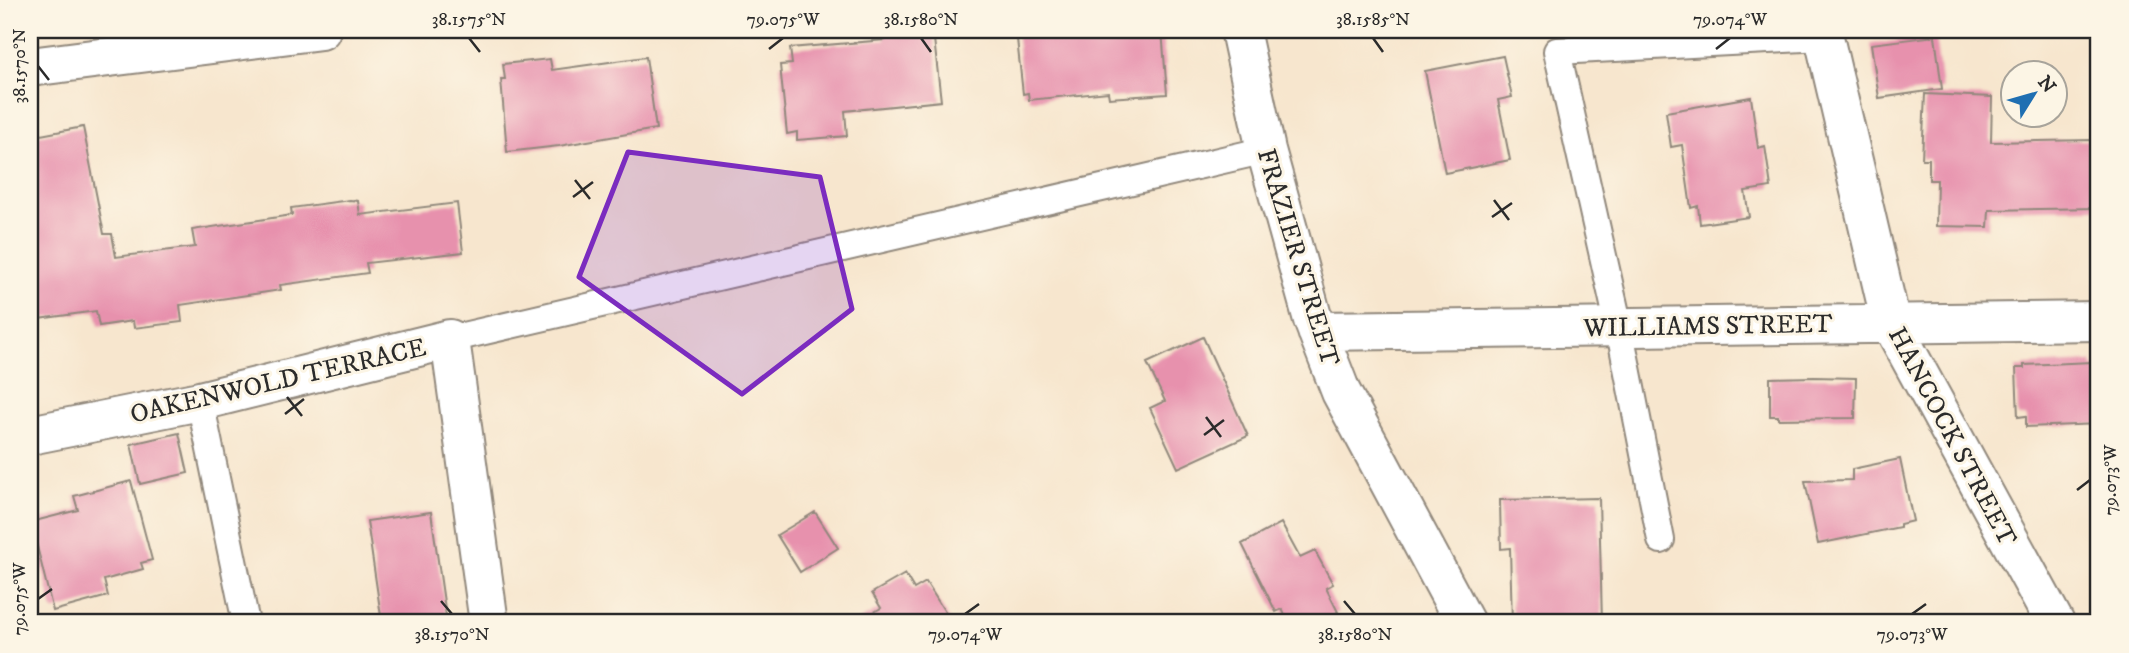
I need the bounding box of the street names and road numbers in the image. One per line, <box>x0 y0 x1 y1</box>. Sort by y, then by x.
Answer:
street label: FRAZIER STREET <box>1249 145 1346 370</box>
street label: WILLIAMS STREET <box>1582 308 1833 345</box>
street label: HANCOCK STREET <box>1880 321 2024 552</box>
street label: OAKENWOLD TERRACE <box>127 331 430 432</box>

